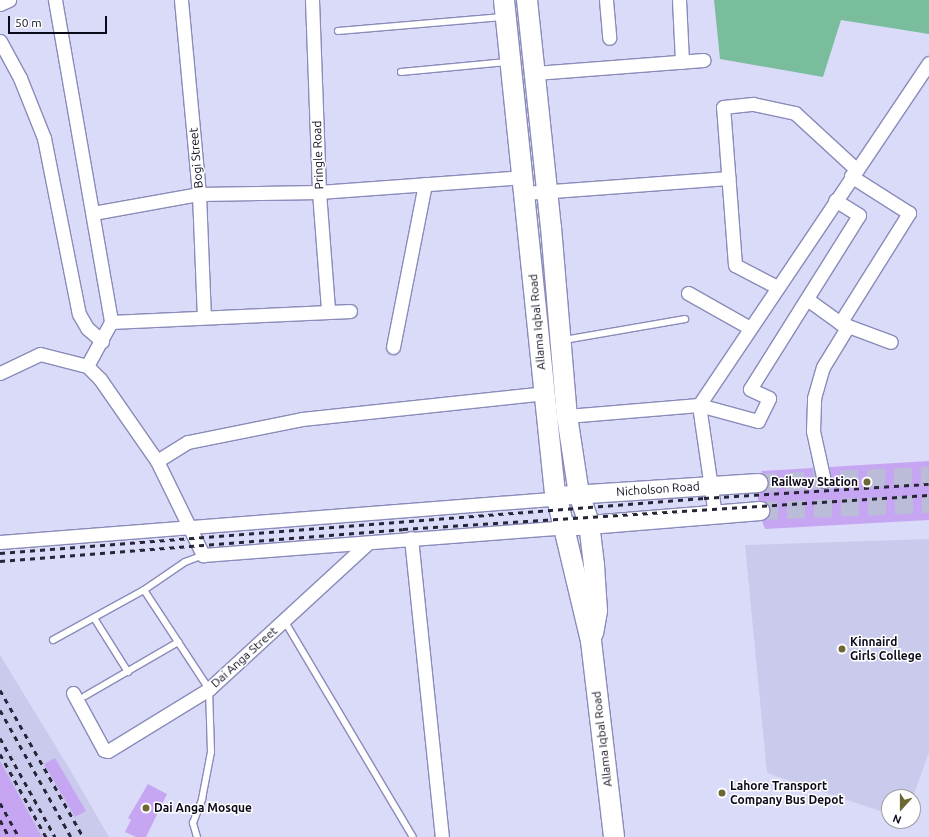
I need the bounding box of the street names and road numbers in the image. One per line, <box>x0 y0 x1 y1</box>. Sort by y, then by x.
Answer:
street label: Pringle Road <box>310 120 326 190</box>
street label: Bogi Street <box>186 127 206 189</box>
street label: Allama Iqbal Road <box>526 273 548 371</box>
street label: Nicholson Road <box>616 479 700 499</box>
street label: Dai Anga Street <box>208 623 280 691</box>
street label: Allama Iqbal Road <box>589 690 615 788</box>

